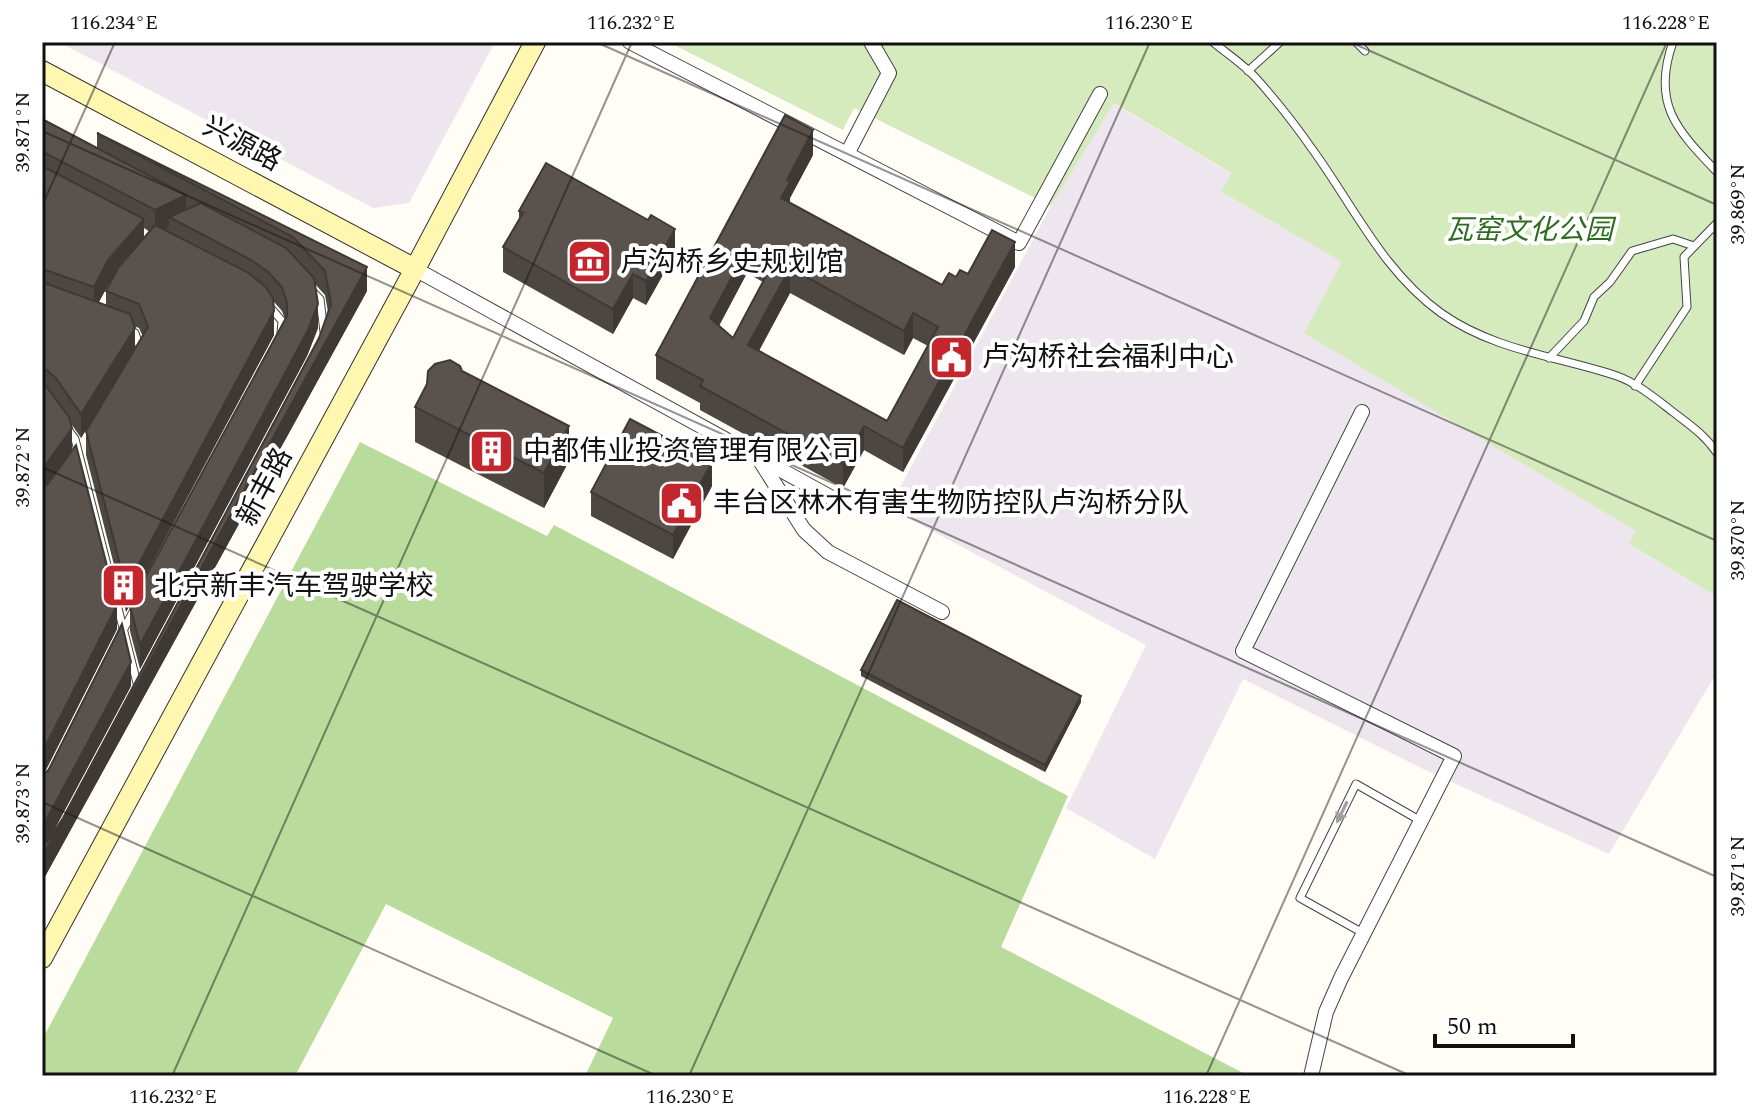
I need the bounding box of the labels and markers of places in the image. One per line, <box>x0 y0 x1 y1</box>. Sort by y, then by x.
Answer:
museum icon: 卢沟桥乡史规划馆 <box>565 238 613 286</box>
place label: 卢沟桥乡史规划馆 <box>620 241 844 284</box>
public building icon: 卢沟桥社会福利中心 <box>927 333 975 381</box>
place label: 卢沟桥社会福利中心 <box>982 336 1234 379</box>
building icon: 中都伟业投资管理有限公司 <box>468 427 516 475</box>
place label: 中都伟业投资管理有限公司 <box>523 430 859 473</box>
public building icon: 丰台区林木有害生物防控队卢沟桥分队 <box>658 479 706 527</box>
place label: 丰台区林木有害生物防控队卢沟桥分队 <box>713 482 1189 525</box>
building icon: 北京新丰汽车驾驶学校 <box>99 562 147 610</box>
place label: 北京新丰汽车驾驶学校 <box>154 565 434 608</box>

